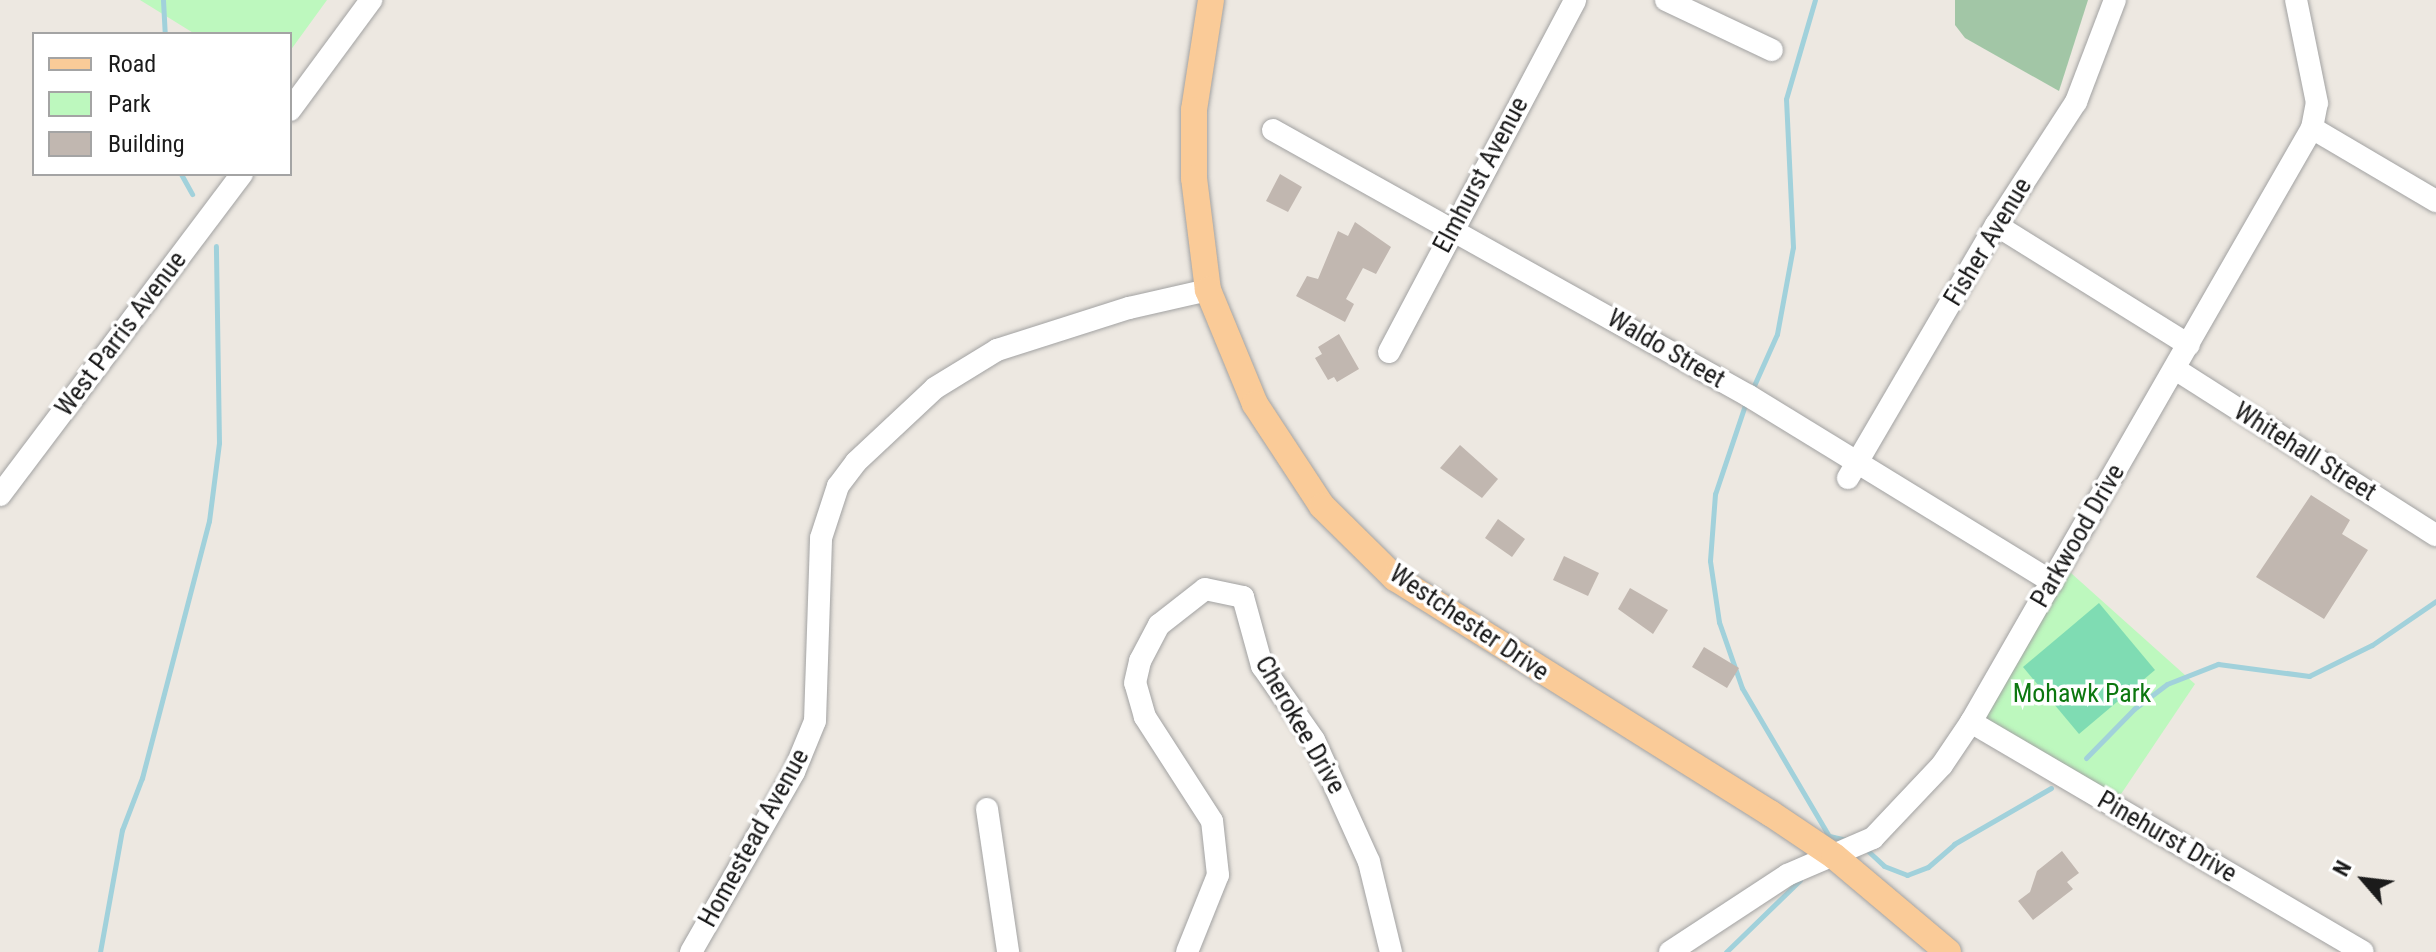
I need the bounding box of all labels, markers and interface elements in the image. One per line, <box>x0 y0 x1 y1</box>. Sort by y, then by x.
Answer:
legend <box>32 32 292 176</box>
text: Road <box>108 50 156 78</box>
text: Park <box>108 90 151 118</box>
street label: Elmhurst Avenue <box>1427 92 1535 258</box>
text: Building <box>108 130 185 158</box>
street label: Fisher Avenue <box>1938 172 2038 312</box>
street label: West Parris Avenue <box>49 245 193 423</box>
street label: Waldo Street <box>1602 303 1730 395</box>
street label: Whitehall Street <box>2228 396 2382 508</box>
street label: Parkwood Drive <box>2024 459 2132 613</box>
street label: Westchester Drive <box>1383 558 1555 688</box>
street label: Cherokee Drive <box>1248 651 1352 799</box>
park label: Mohawk Park <box>2013 678 2151 710</box>
street label: Homestead Avenue <box>692 743 816 933</box>
street label: Pinehurst Drive <box>2092 785 2242 889</box>
north arrow <box>2324 840 2404 920</box>
text: N <box>2328 857 2357 880</box>

